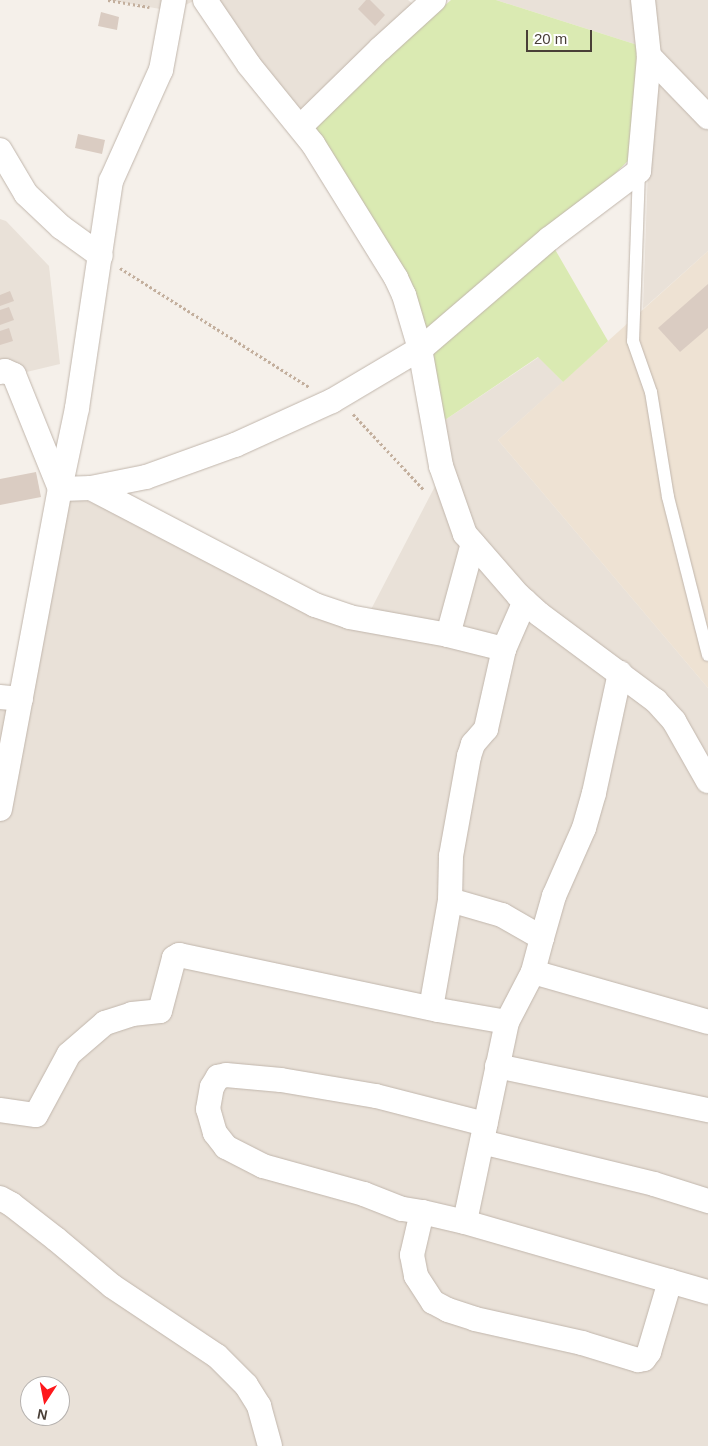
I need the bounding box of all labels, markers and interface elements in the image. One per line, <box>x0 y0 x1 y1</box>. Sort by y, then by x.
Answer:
scale bar <box>528 20 594 52</box>
text: 20 m <box>534 30 567 47</box>
north arrow <box>20 1376 70 1426</box>
text: N <box>36 1406 49 1424</box>

